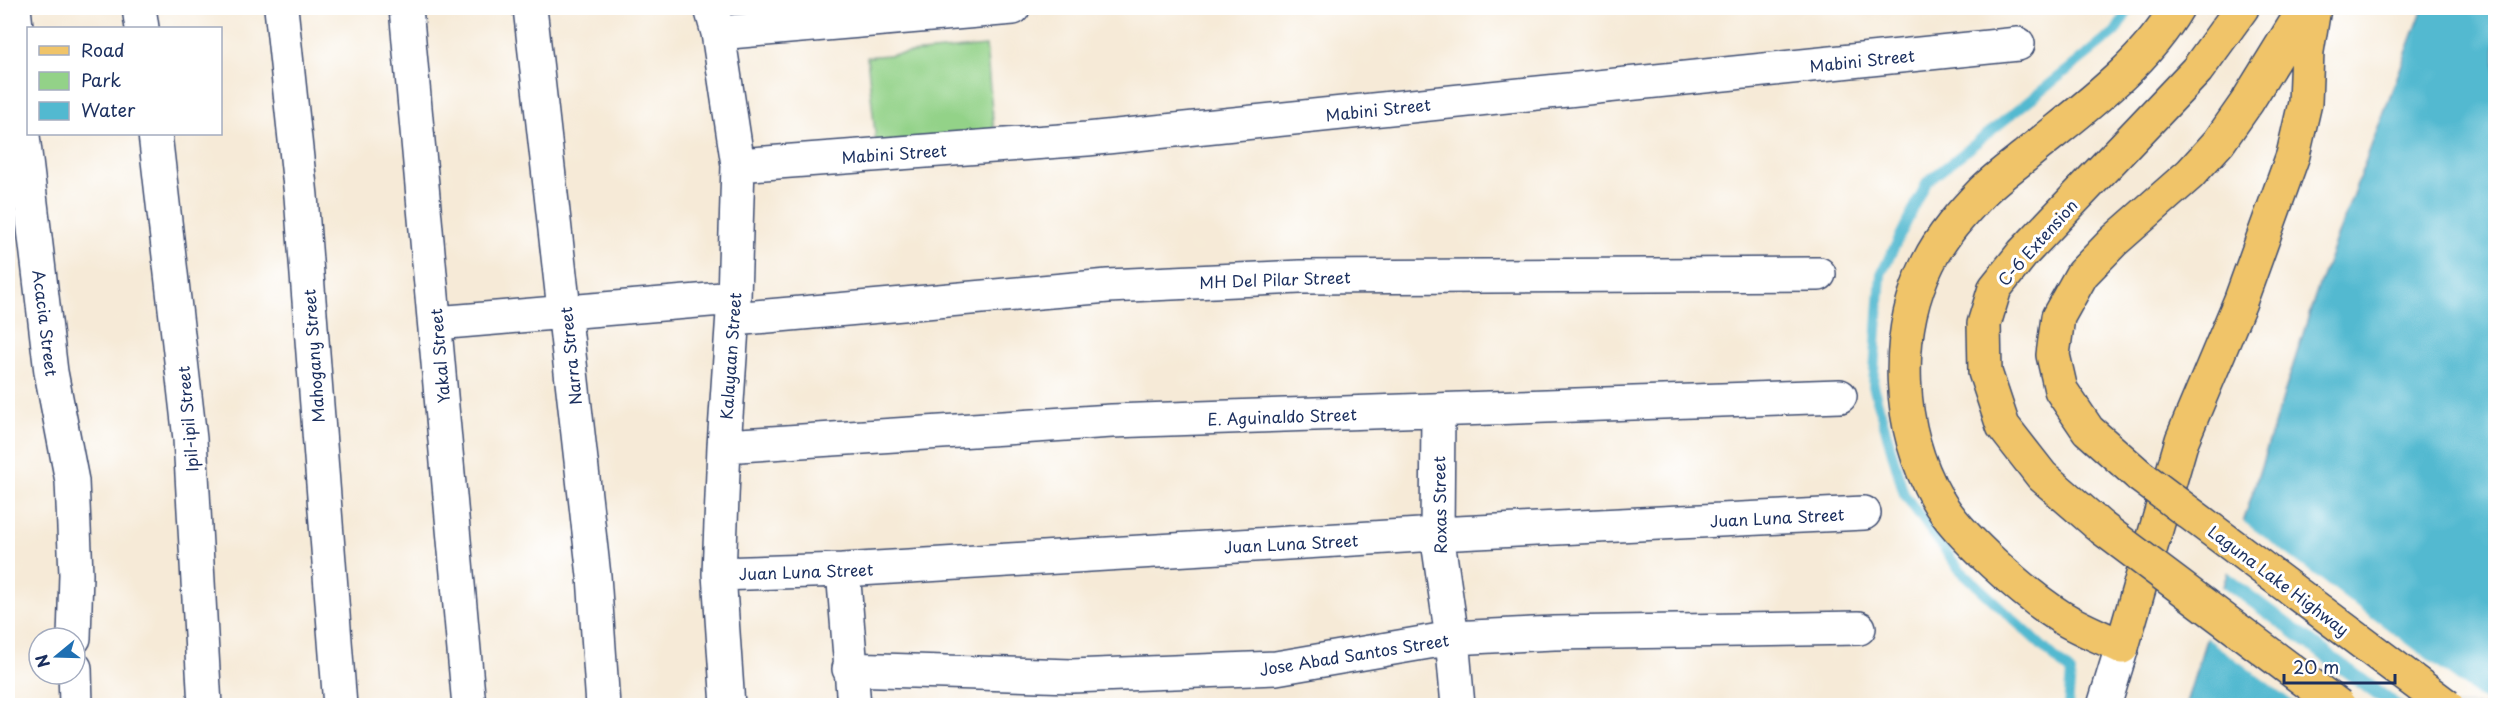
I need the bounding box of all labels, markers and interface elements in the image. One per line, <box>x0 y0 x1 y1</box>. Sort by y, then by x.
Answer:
legend <box>27 27 222 135</box>
text: Road <box>81 36 125 63</box>
street label: Mabini Street <box>1808 43 1916 77</box>
text: Park <box>81 66 121 93</box>
street label: Mabini Street <box>1324 92 1432 126</box>
text: Water <box>81 96 136 123</box>
street label: Mabini Street <box>841 137 948 169</box>
street label: C-6 Extension <box>1992 193 2082 291</box>
street label: MH Del Pilar Street <box>1199 264 1352 294</box>
street label: Acacia Street <box>28 269 64 378</box>
street label: Mahogany Street <box>296 288 330 424</box>
street label: Kalayaan Street <box>714 291 746 420</box>
street label: Narra Street <box>553 305 587 406</box>
street label: Yakal Street <box>423 307 455 404</box>
street label: Ipil-ipil Street <box>170 365 204 473</box>
street label: E. Aguinaldo Street <box>1207 401 1358 431</box>
street label: Roxas Street <box>1426 455 1452 554</box>
street label: Juan Luna Street <box>1709 501 1845 533</box>
street label: Laguna Lake Highway <box>2204 519 2354 641</box>
street label: Juan Luna Street <box>1223 527 1359 559</box>
street label: Juan Luna Street <box>738 557 874 585</box>
north arrow <box>27 626 87 686</box>
street label: Jose Abad Santos Street <box>1257 627 1451 681</box>
scale bar <box>2284 647 2395 685</box>
text: N <box>28 651 55 671</box>
text: 20 m <box>2293 653 2339 680</box>

